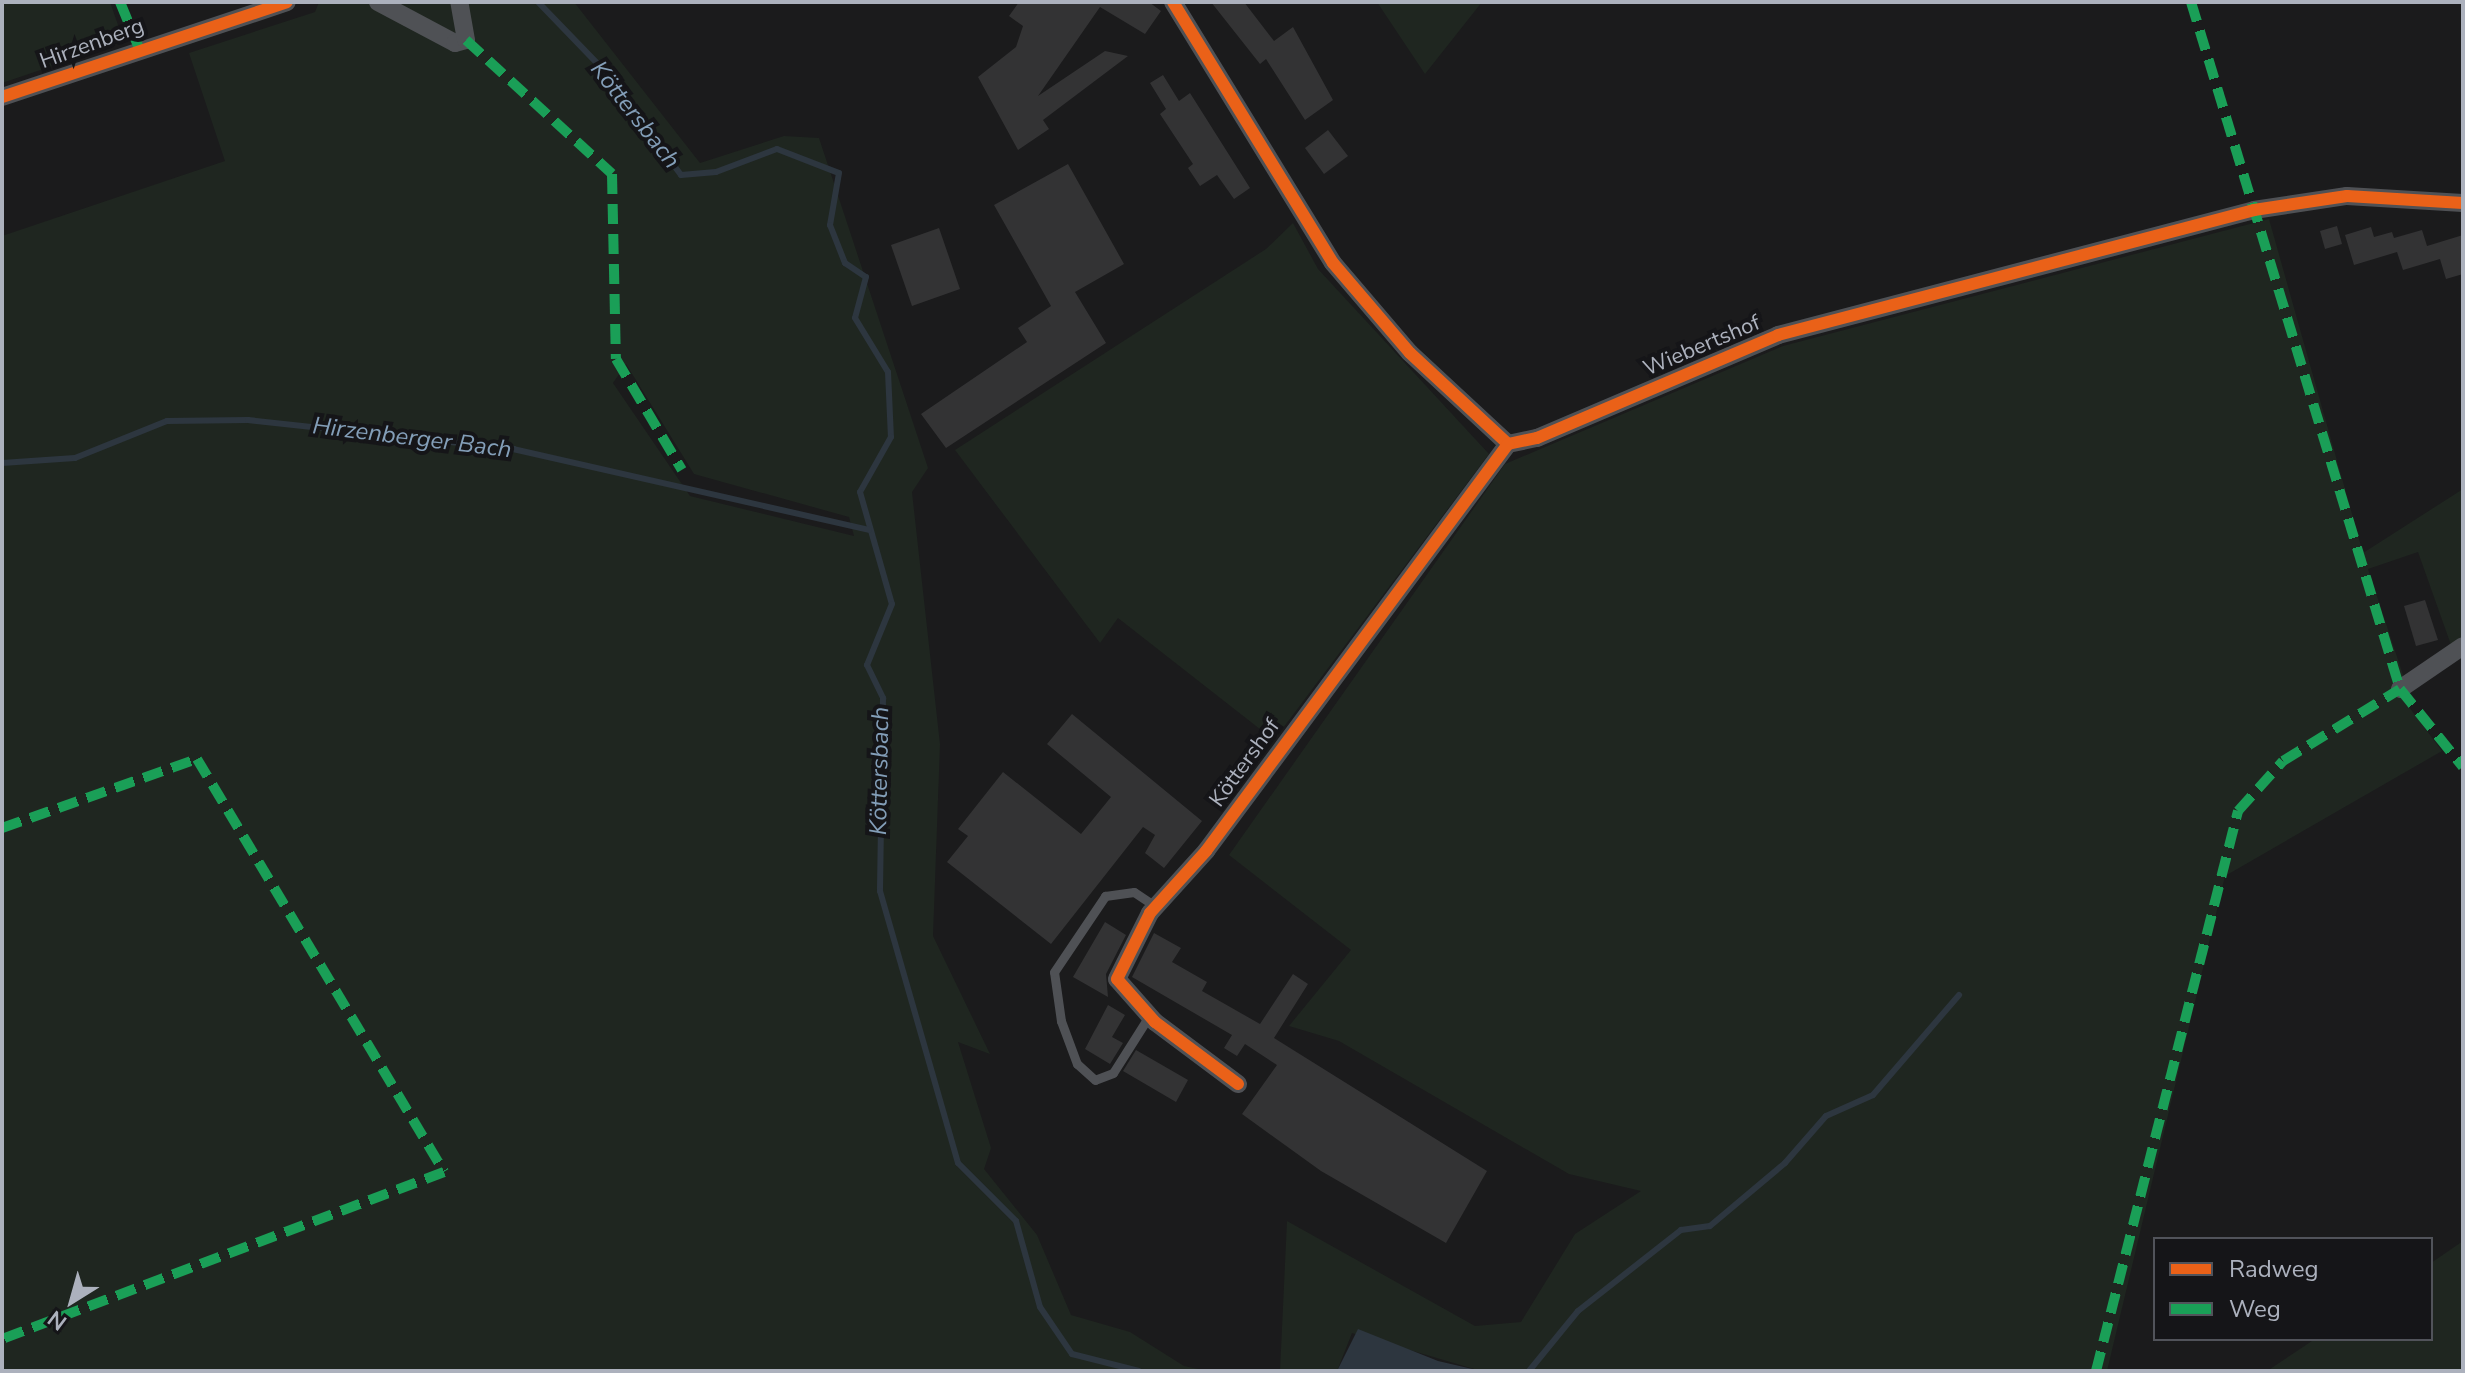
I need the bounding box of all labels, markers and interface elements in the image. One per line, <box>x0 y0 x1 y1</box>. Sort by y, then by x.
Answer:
street label: Hirzenberg <box>36 13 148 75</box>
water label: Köttersbach <box>584 55 686 175</box>
street label: Wiebertshof <box>1640 310 1764 382</box>
water label: Hirzenberger Bach <box>311 412 513 464</box>
water label: Köttersbach <box>864 706 896 836</box>
street label: Köttershof <box>1204 714 1286 812</box>
legend <box>2153 1237 2433 1341</box>
text: Radweg <box>2229 1253 2319 1285</box>
north arrow <box>32 1261 112 1341</box>
text: Weg <box>2229 1293 2281 1325</box>
text: N <box>42 1303 73 1337</box>

